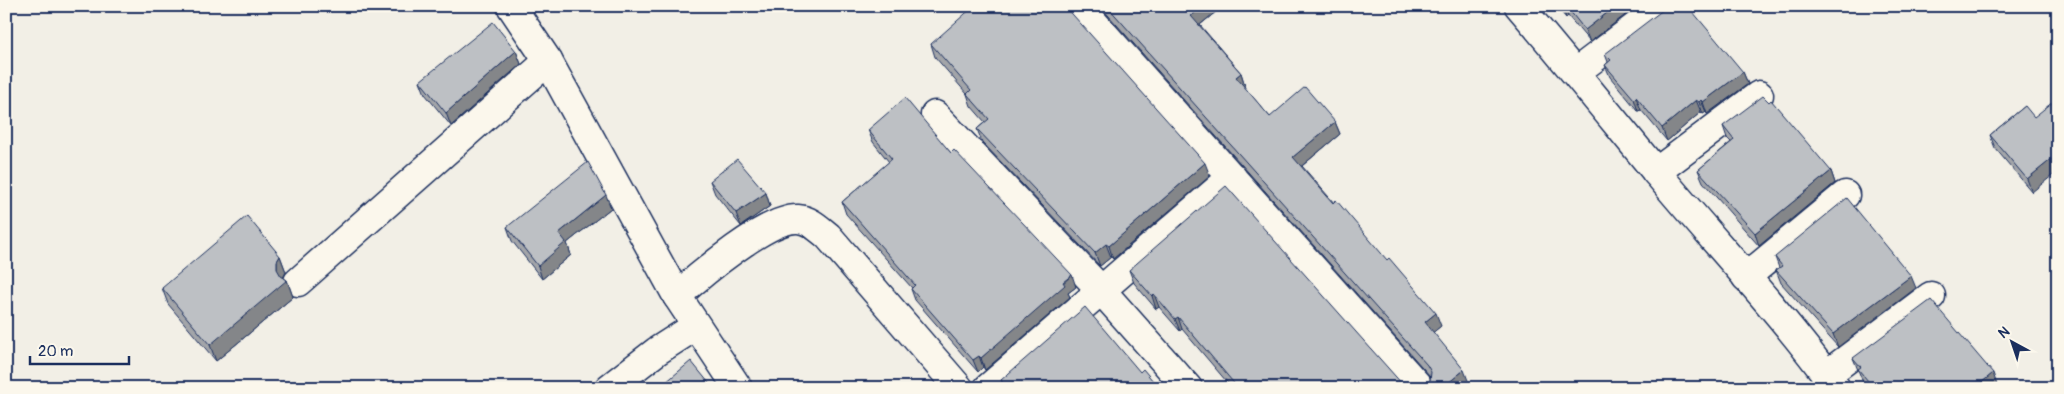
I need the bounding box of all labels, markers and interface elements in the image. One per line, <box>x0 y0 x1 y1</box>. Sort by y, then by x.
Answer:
north arrow <box>1986 316 2036 366</box>
text: N <box>1995 323 2013 342</box>
scale bar <box>30 334 129 366</box>
text: 20 m <box>38 342 73 361</box>

